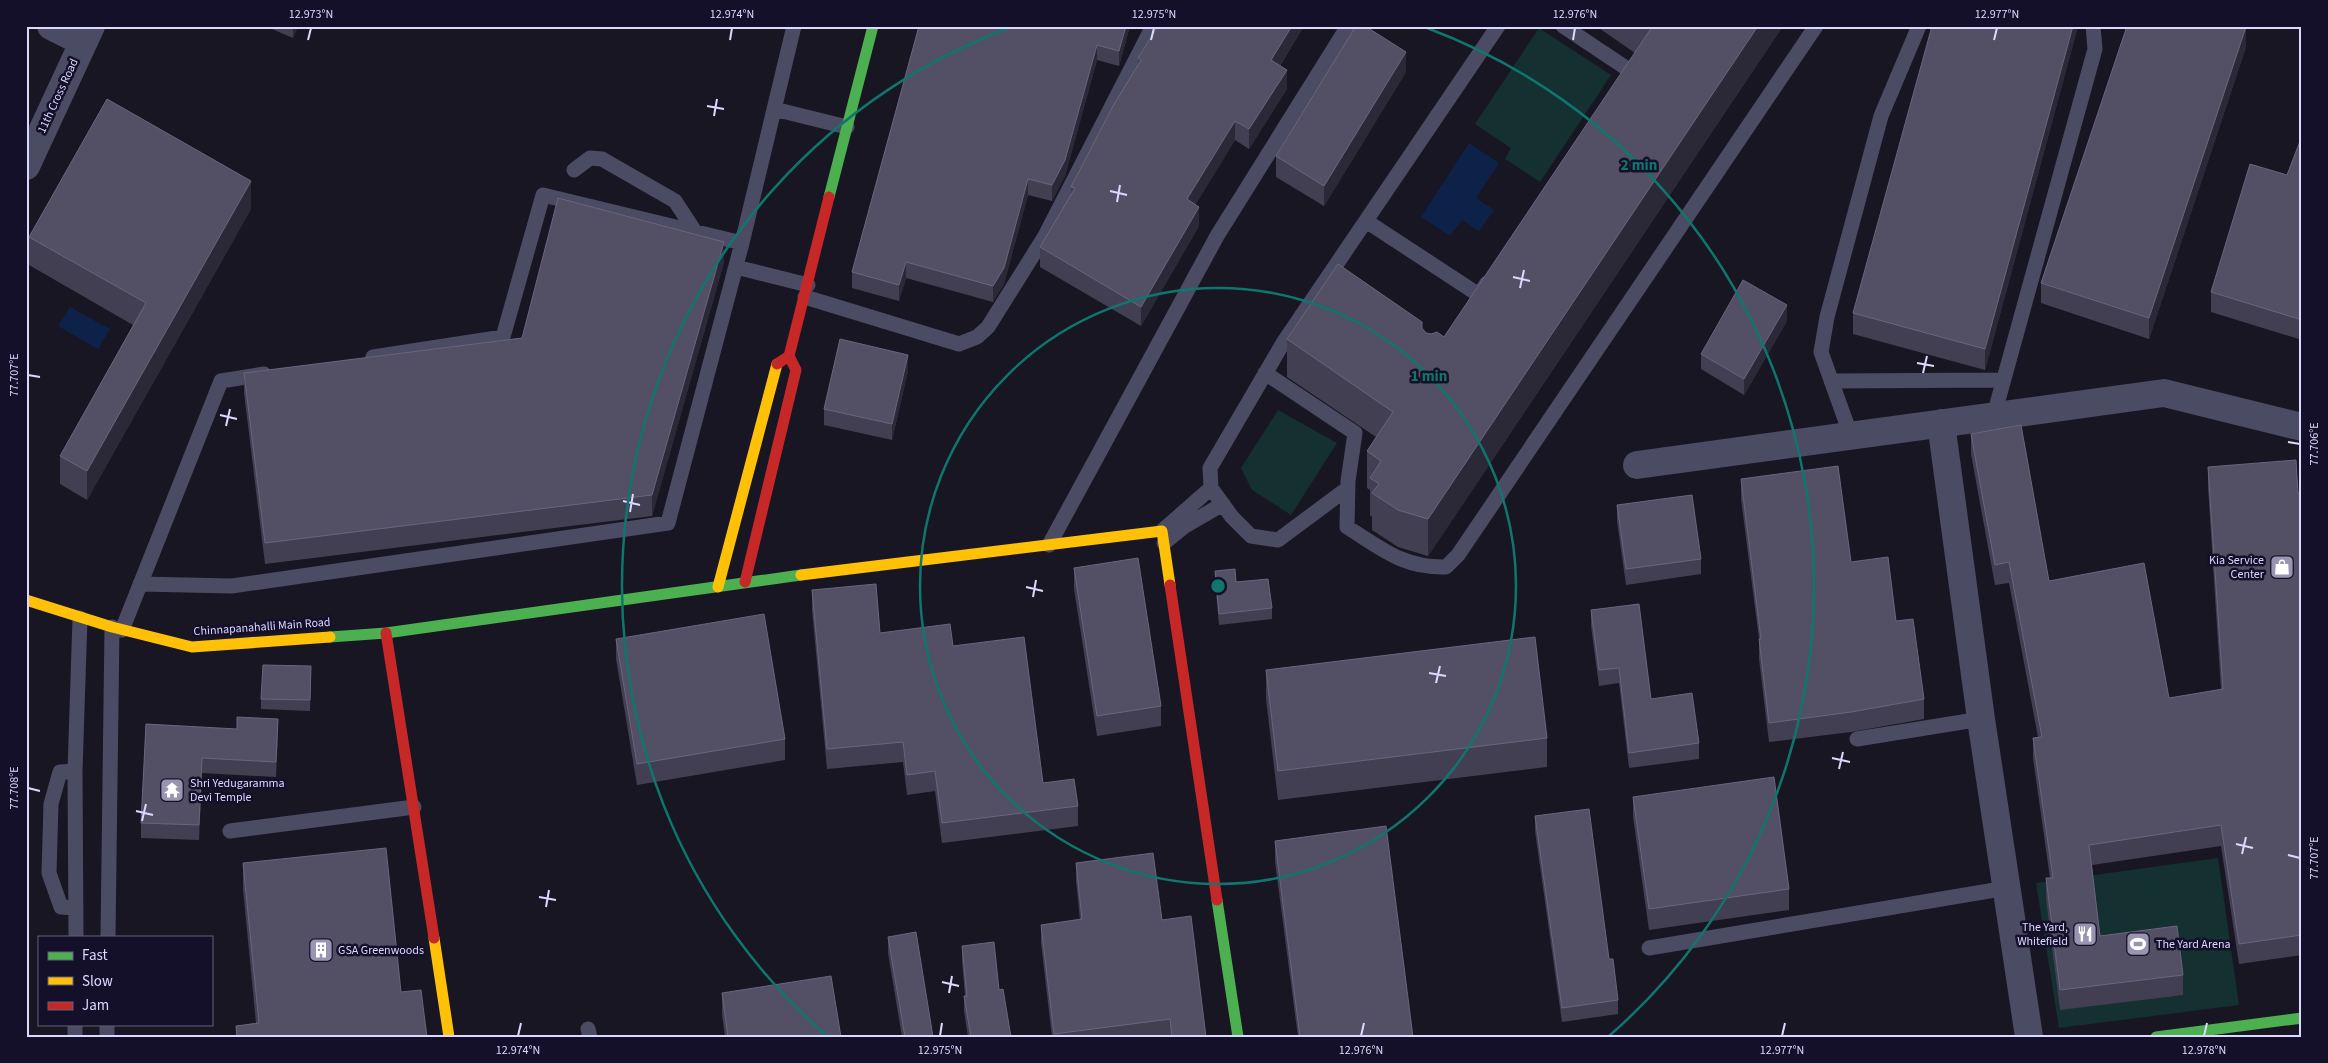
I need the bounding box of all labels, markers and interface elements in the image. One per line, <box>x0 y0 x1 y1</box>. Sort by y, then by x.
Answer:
text: 12.973°N <box>289 6 333 23</box>
text: 12.974°N <box>710 6 754 23</box>
text: 12.975°N <box>1132 6 1176 23</box>
text: 12.976°N <box>1553 6 1597 23</box>
text: 12.977°N <box>1975 6 2019 23</box>
street label: 11th Cross Road <box>33 56 83 136</box>
text: 2 min <box>1621 155 1657 176</box>
text: 77.707°E <box>6 353 23 397</box>
text: 1 min <box>1411 366 1447 387</box>
text: 77.706°E <box>2306 422 2323 466</box>
place label: Kia Service Center <box>2209 552 2265 583</box>
shop icon: Kia Service Center <box>2269 554 2295 580</box>
centre of rings <box>1209 577 1227 595</box>
street label: Chinnapanahalli Main Road <box>193 614 331 640</box>
text: 77.708°E <box>6 766 23 810</box>
place label: Shri Yedugaramma Devi Temple <box>190 775 285 806</box>
temple icon: Shri Yedugaramma Devi Temple <box>159 777 185 803</box>
text: 77.707°E <box>2306 836 2323 880</box>
place label: The Yard, Whitefield <box>2017 919 2068 950</box>
restaurant icon: The Yard, Whitefield <box>2072 921 2098 947</box>
sports icon: The Yard Arena <box>2125 931 2151 957</box>
legend <box>38 936 212 1026</box>
place label: The Yard Arena <box>2156 936 2231 953</box>
building icon: GSA Greenwoods <box>308 937 334 963</box>
place label: GSA Greenwoods <box>338 942 424 959</box>
text: Fast <box>82 945 108 966</box>
text: Slow <box>82 971 113 992</box>
text: Jam <box>82 995 109 1016</box>
text: 12.974°N <box>496 1042 540 1059</box>
text: 12.975°N <box>918 1042 962 1059</box>
text: 12.976°N <box>1339 1042 1383 1059</box>
text: 12.977°N <box>1760 1042 1804 1059</box>
text: 12.978°N <box>2182 1042 2226 1059</box>

